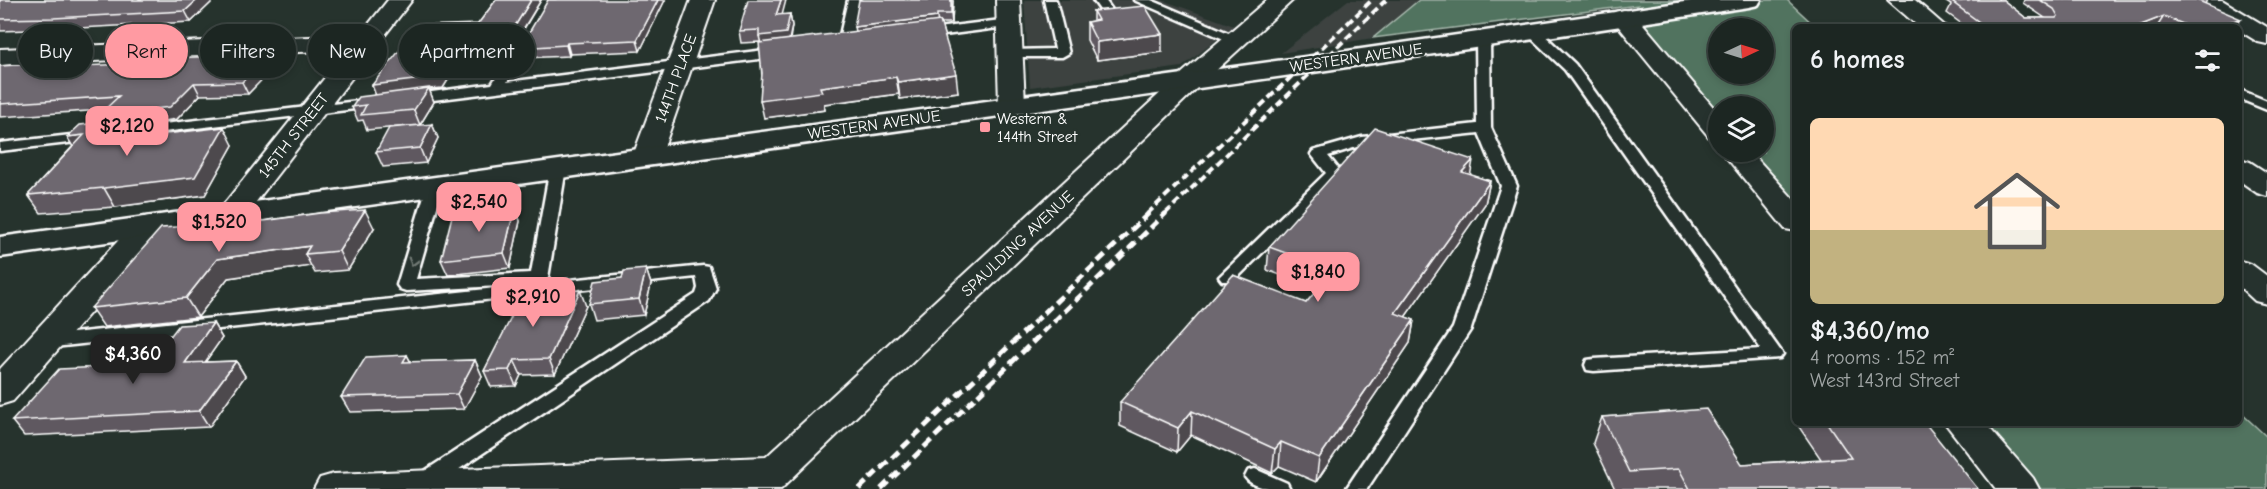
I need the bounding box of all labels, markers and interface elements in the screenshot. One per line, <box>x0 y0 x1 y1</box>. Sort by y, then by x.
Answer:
north arrow <box>1708 18 1774 84</box>
map controls <box>1708 18 1774 162</box>
chip: Buy <box>18 24 93 78</box>
chip: Rent <box>105 24 188 78</box>
chip: Filters <box>200 24 296 78</box>
chip: New <box>308 24 387 78</box>
chip: Apartment <box>399 24 535 78</box>
street label: 144TH PLACE <box>652 31 700 125</box>
street label: WESTERN AVENUE <box>1289 40 1424 76</box>
icon: filters <box>2191 44 2224 77</box>
text: 6 homes <box>1810 45 1905 75</box>
street label: 145TH STREET <box>255 89 333 181</box>
button: layers <box>1708 96 1774 162</box>
pin: $2,120 <box>78 106 176 157</box>
street label: WESTERN AVENUE <box>807 107 942 143</box>
place label: Western & 144th Street <box>997 110 1078 146</box>
text: $2,120 <box>99 114 155 137</box>
marker: Western & 144th Street <box>978 120 992 134</box>
icon: home <box>1963 157 2071 265</box>
pin: $2,540 <box>430 182 528 233</box>
street label: SPAULDING AVENUE <box>958 187 1078 300</box>
text: $2,540 <box>450 190 508 213</box>
pin: $1,520 <box>170 202 268 253</box>
text: $1,520 <box>191 210 247 233</box>
pin: $1,840 <box>1269 252 1367 303</box>
one-way arrow <box>408 256 420 267</box>
text: $1,840 <box>1291 260 1345 283</box>
pin: $2,910 <box>484 277 582 328</box>
text: $2,910 <box>505 285 561 308</box>
text: $4,360/mo <box>1810 316 1930 346</box>
pin: $4,360 <box>84 334 182 385</box>
text: $4,360 <box>105 342 162 365</box>
text: 4 rooms · 152 m² <box>1810 346 1954 369</box>
text: West 143rd Street <box>1810 369 1959 392</box>

